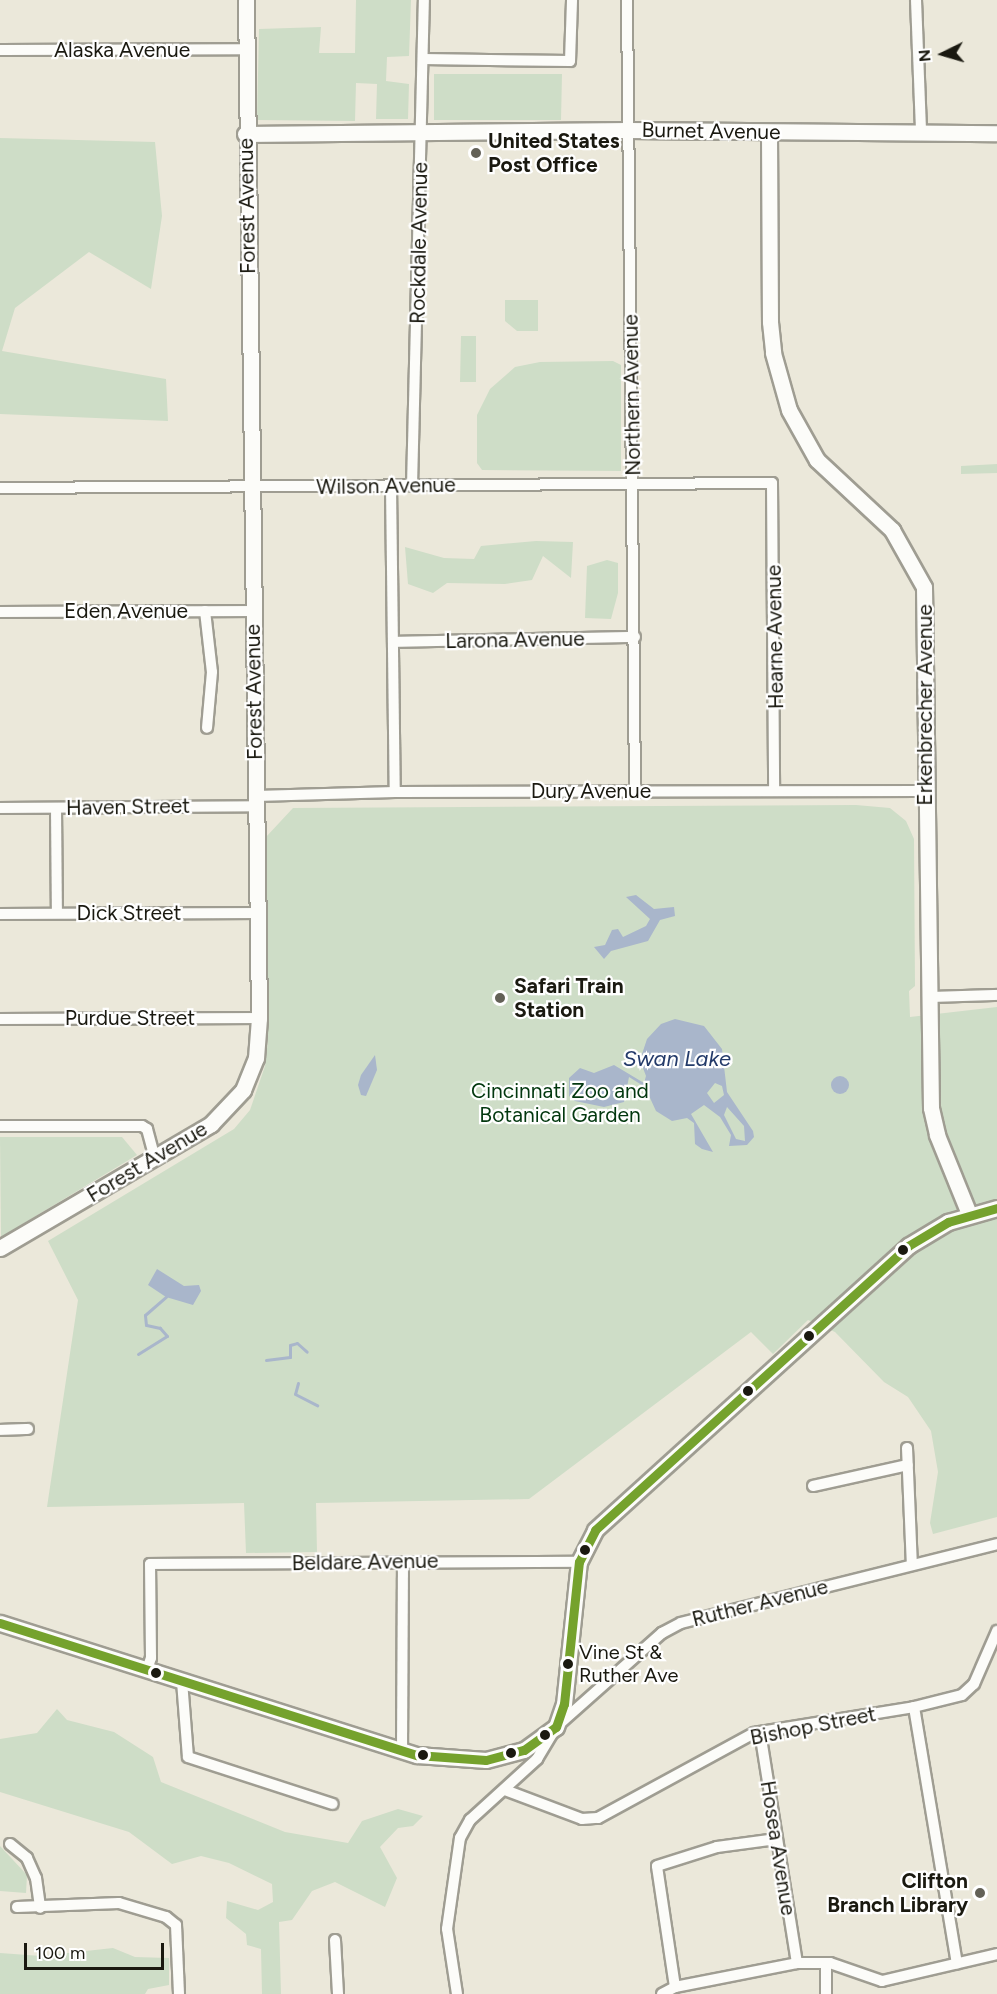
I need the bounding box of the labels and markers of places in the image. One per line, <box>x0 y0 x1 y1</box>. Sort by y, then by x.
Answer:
place label: United States Post Office <box>488 128 619 178</box>
marker: United States Post Office <box>469 146 483 160</box>
place label: Safari Train Station <box>514 973 624 1023</box>
marker: Safari Train Station <box>491 989 509 1007</box>
unlabelled marker <box>897 1244 909 1256</box>
unlabelled marker <box>803 1330 815 1342</box>
unlabelled marker <box>742 1385 754 1397</box>
unlabelled marker <box>579 1544 591 1556</box>
place label: Vine St & Ruther Ave <box>579 1640 678 1687</box>
marker: Vine St & Ruther Ave <box>562 1658 574 1670</box>
unlabelled marker <box>150 1667 162 1679</box>
unlabelled marker <box>539 1729 551 1741</box>
unlabelled marker <box>505 1747 517 1759</box>
unlabelled marker <box>417 1749 429 1761</box>
place label: Clifton Branch Library <box>827 1868 968 1918</box>
marker: Clifton Branch Library <box>973 1886 987 1900</box>

